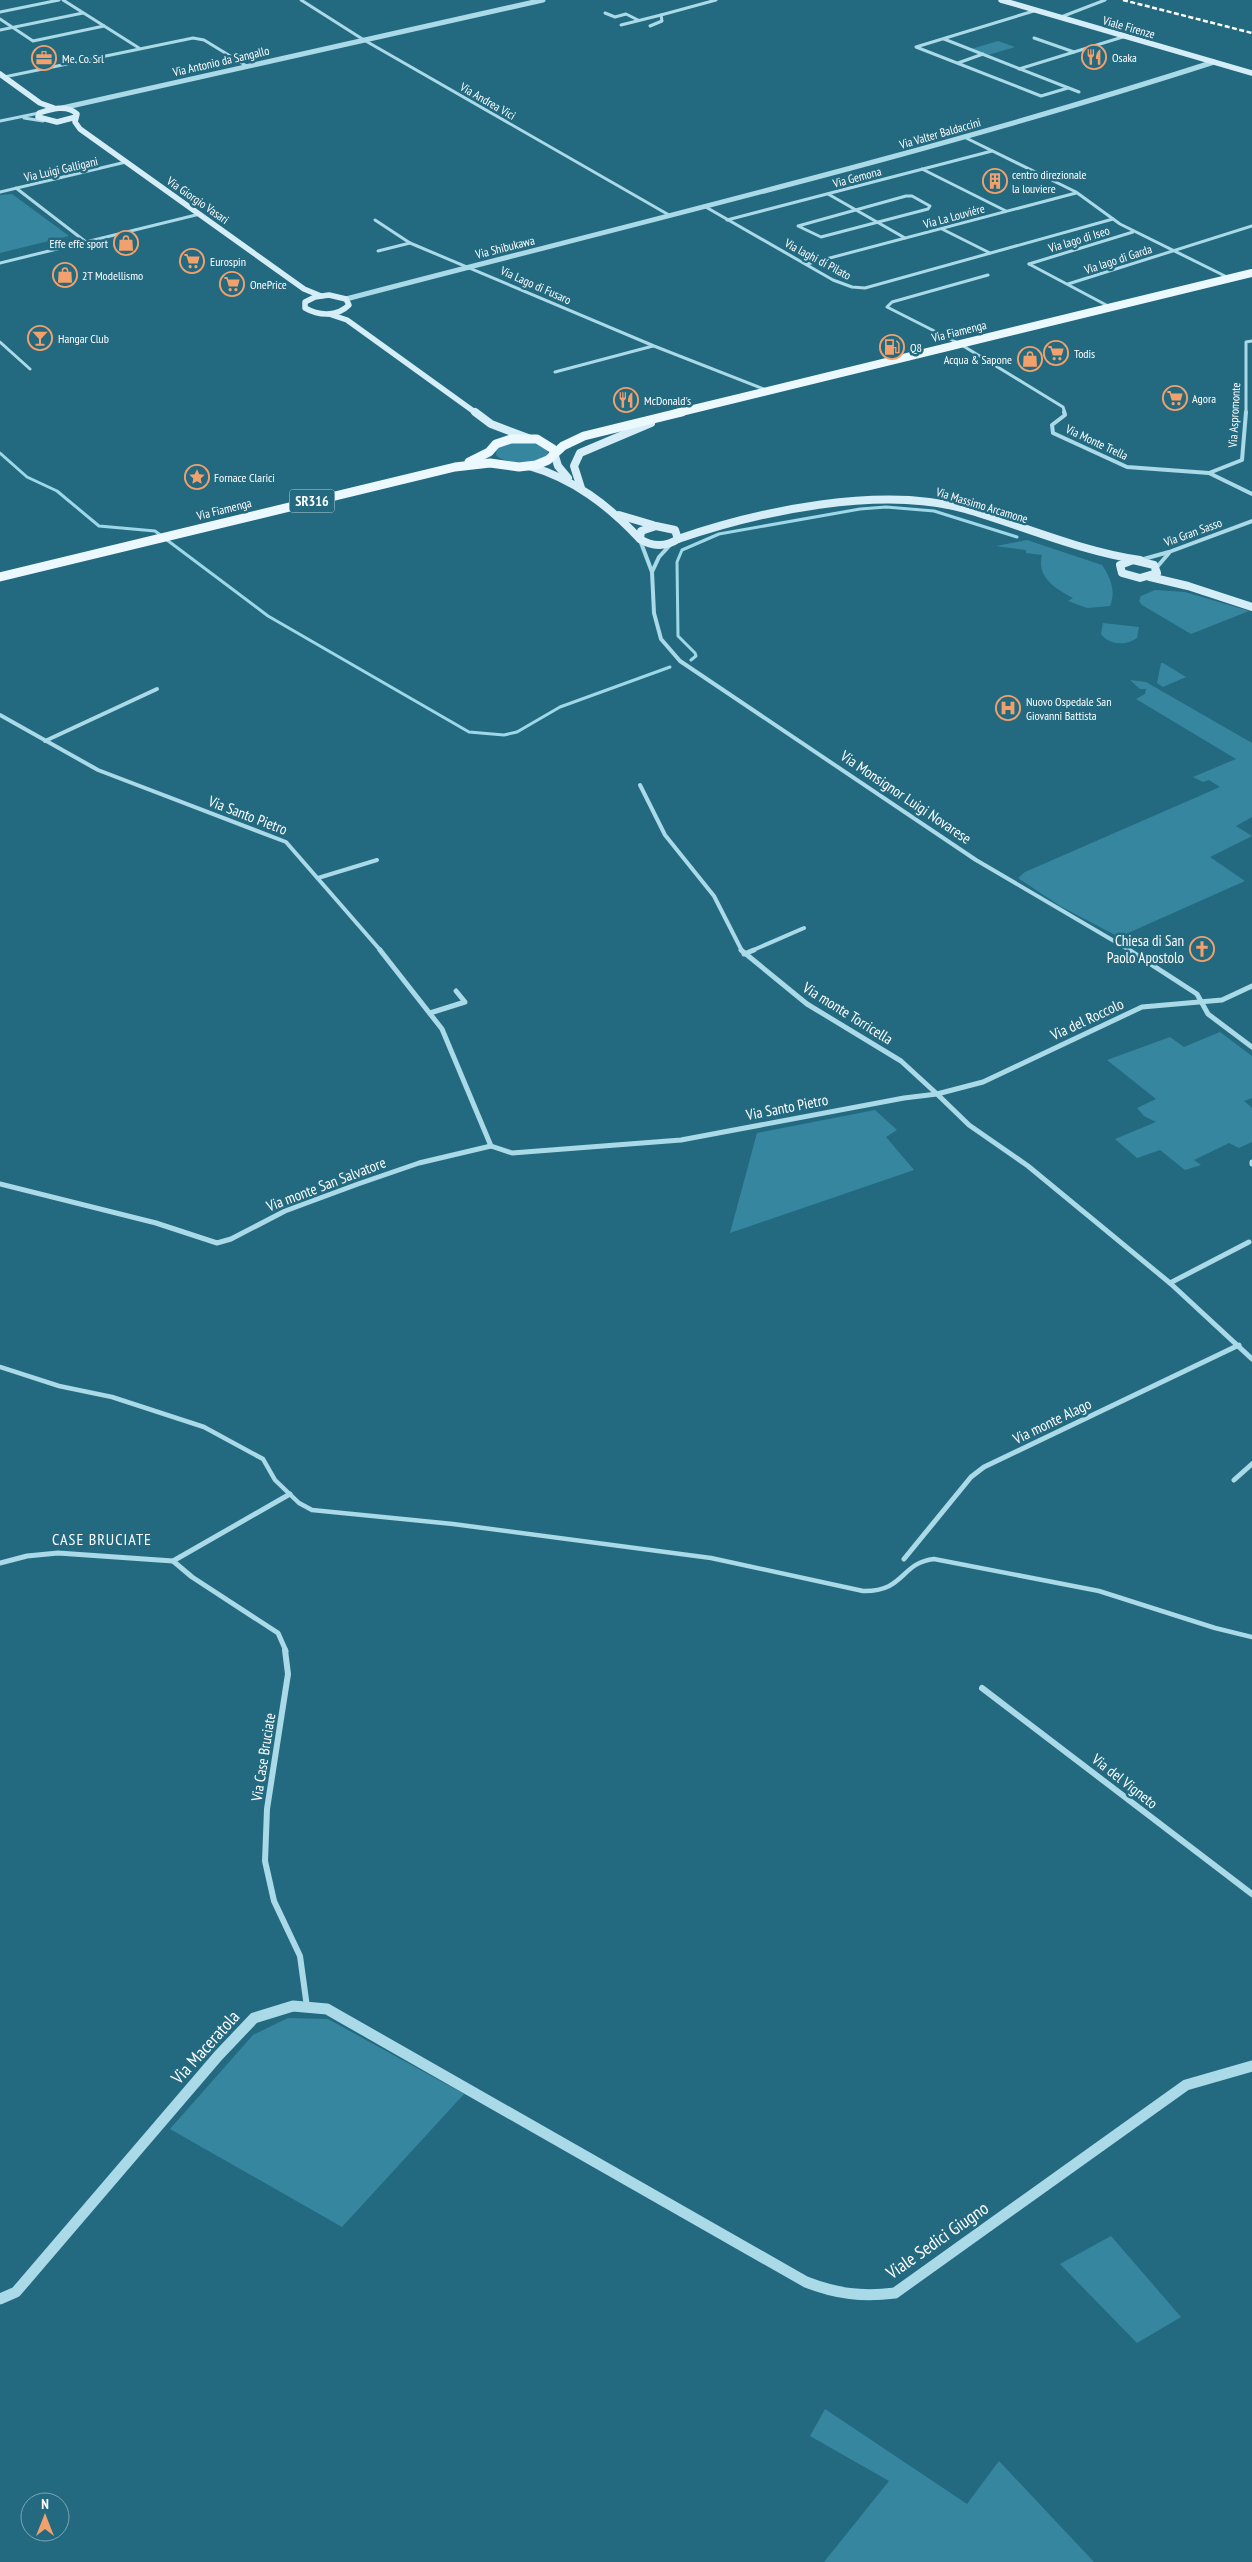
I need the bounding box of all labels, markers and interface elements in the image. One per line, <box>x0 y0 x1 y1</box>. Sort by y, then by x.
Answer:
street label: Viale Firenze <box>1100 12 1157 42</box>
street label: Via Antonio da Sangallo <box>170 43 271 80</box>
restaurant icon: Osaka <box>1081 44 1107 70</box>
office icon: Me. Co. Srl <box>31 45 57 71</box>
place label: Osaka <box>1112 50 1137 65</box>
place label: Me. Co. Srl <box>62 51 104 66</box>
street label: Via Andrea Vici <box>457 79 518 123</box>
street label: Via Valter Baldaccini <box>897 114 982 152</box>
street label: Via Luigi Galligani <box>22 153 99 185</box>
street label: Via Gemona <box>830 163 883 191</box>
place label: centro direzionale la louviere <box>1012 167 1087 196</box>
building icon: centro direzionale la louviere <box>982 168 1008 194</box>
street label: Via Giorgio Vasari <box>163 173 232 227</box>
street label: Via La Louviére <box>921 201 986 232</box>
street label: Via lago di Iseo <box>1046 223 1111 256</box>
shop icon: Effe effe sport <box>113 230 139 256</box>
street label: Via Shibukawa <box>473 232 536 262</box>
street label: Via laghi di Pilato <box>781 235 854 283</box>
place label: Effe effe sport <box>49 236 109 251</box>
street label: Via lago di Garda <box>1081 241 1154 277</box>
supermarket icon: Eurospin <box>179 248 205 274</box>
place label: Eurospin <box>210 254 246 269</box>
shop icon: 2T Modellismo <box>52 262 78 288</box>
street label: Via Lago di Fusaro <box>497 262 574 307</box>
place label: 2T Modellismo <box>82 268 143 283</box>
supermarket icon: OnePrice <box>219 271 245 297</box>
place label: OnePrice <box>250 277 287 292</box>
street label: Via Fiamenga <box>929 317 988 345</box>
bar icon: Hangar Club <box>27 325 53 351</box>
place label: Hangar Club <box>58 331 109 346</box>
fuel station icon: Q8 <box>879 334 905 360</box>
place label: Q8 <box>910 340 922 355</box>
supermarket icon: Todis <box>1043 340 1069 366</box>
shop icon: Acqua & Sapone <box>1017 346 1043 372</box>
place label: Todis <box>1074 346 1095 361</box>
place label: Acqua & Sapone <box>944 352 1012 367</box>
street label: Via Aspromonte <box>1225 382 1243 449</box>
supermarket icon: Agora <box>1162 385 1188 411</box>
restaurant icon: McDonald's <box>613 387 639 413</box>
place label: Agora <box>1192 391 1216 406</box>
place label: McDonald's <box>644 393 691 408</box>
street label: Via Monte Trella <box>1063 421 1131 463</box>
place icon: Fornace Clarici <box>184 464 210 490</box>
place label: Fornace Clarici <box>214 470 275 485</box>
street label: Via Massimo Arcamone <box>933 484 1030 526</box>
road number: SR316 <box>290 490 334 512</box>
street label: Via Fiamenga <box>194 495 253 523</box>
street label: Via Gran Sasso <box>1161 515 1224 550</box>
place label: Nuovo Ospedale San Giovanni Battista <box>1026 694 1111 723</box>
hospital icon: Nuovo Ospedale San Giovanni Battista <box>995 695 1021 721</box>
street label: Via Monsignor Luigi Novarese <box>836 746 975 848</box>
street label: Via Santo Pietro <box>205 791 290 839</box>
place label: Chiesa di San Paolo Apostolo <box>1107 931 1184 967</box>
church icon: Chiesa di San Paolo Apostolo <box>1189 936 1215 962</box>
street label: Via monte Torricella <box>799 977 897 1048</box>
street label: Via del Roccolo <box>1047 994 1127 1045</box>
street label: Via Santo Pietro <box>743 1090 830 1124</box>
street label: Via monte San Salvatore <box>263 1152 388 1216</box>
street label: Via monte Alago <box>1009 1394 1094 1449</box>
district label: CASE BRUCIATE <box>52 1529 152 1549</box>
street label: Via Case Bruciate <box>247 1712 279 1803</box>
street label: Via del Vigneto <box>1087 1749 1162 1813</box>
street label: Via Maceratola <box>165 2005 244 2089</box>
street label: Viale Sedici Giugno <box>880 2196 993 2284</box>
north arrow <box>20 2492 70 2542</box>
text: N <box>41 2495 49 2513</box>

